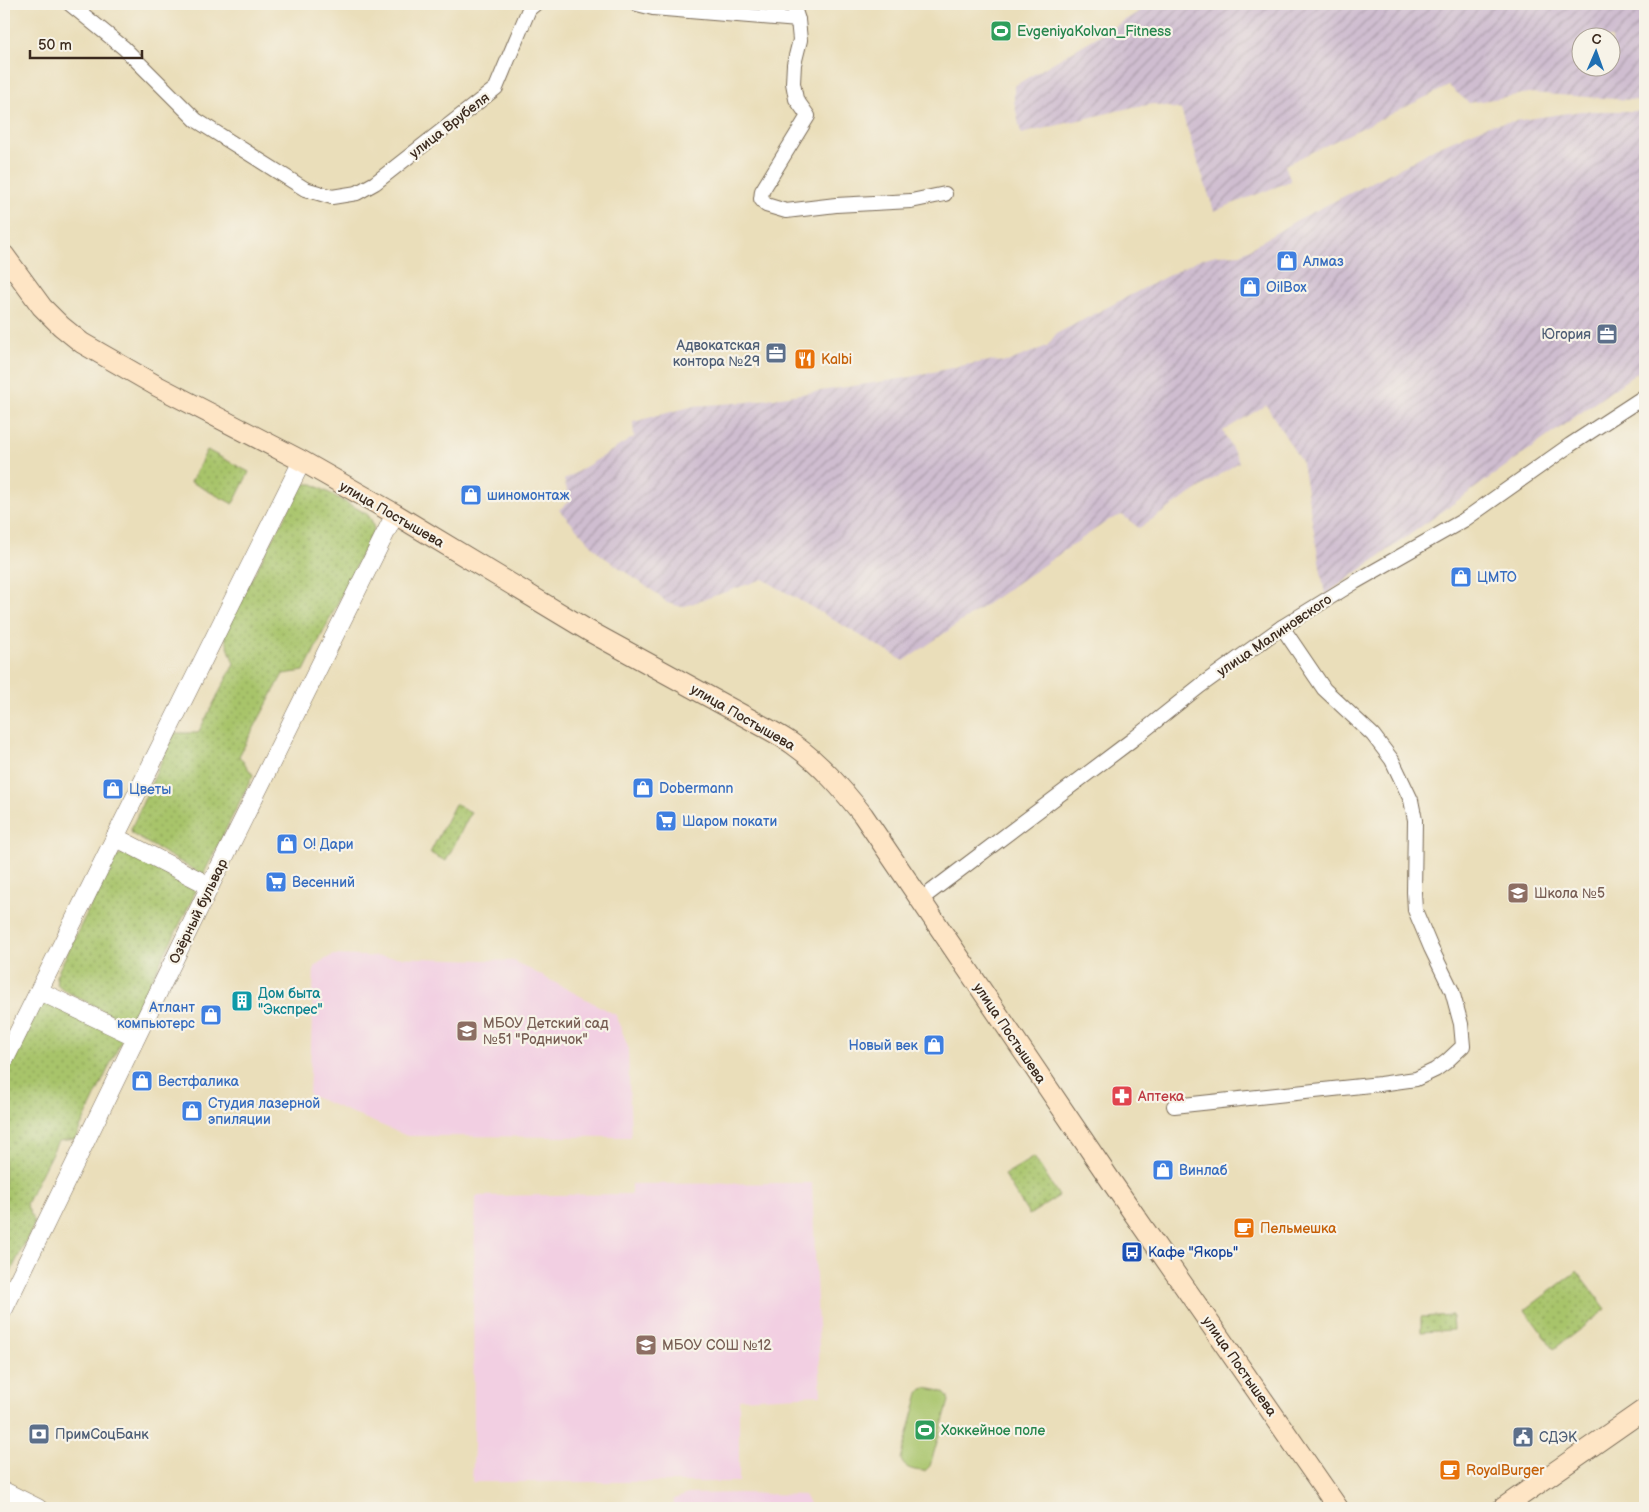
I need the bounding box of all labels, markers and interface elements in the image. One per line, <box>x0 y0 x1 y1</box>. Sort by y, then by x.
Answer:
sports icon: EvgeniyaKolvan_Fitness <box>989 19 1013 43</box>
place label: EvgeniyaKolvan_Fitness <box>1017 23 1171 40</box>
scale bar <box>30 28 142 60</box>
north arrow <box>1572 28 1622 78</box>
text: С <box>1591 31 1602 48</box>
text: 50 m <box>38 36 72 55</box>
street label: улица Врубеля <box>406 89 493 162</box>
shop icon: Алмаз <box>1275 249 1299 273</box>
place label: Алмаз <box>1302 253 1344 270</box>
shop icon: OilBox <box>1238 275 1262 299</box>
place label: OilBox <box>1266 279 1307 296</box>
office icon: Югория <box>1595 322 1619 346</box>
place label: Югория <box>1541 326 1591 343</box>
place label: Адвокатская контора №29 <box>673 337 760 370</box>
office icon: Адвокатская контора №29 <box>764 341 788 365</box>
restaurant icon: Kalbi <box>793 347 817 371</box>
place label: Kalbi <box>821 351 852 368</box>
street label: улица Постышева <box>336 478 448 552</box>
shop icon: шиномонтаж <box>459 483 483 507</box>
place label: шиномонтаж <box>487 487 570 504</box>
shop icon: ЦМТО <box>1449 565 1473 589</box>
place label: ЦМТО <box>1477 569 1517 586</box>
street label: улица Малиновского <box>1214 591 1335 680</box>
street label: улица Постышева <box>687 681 799 755</box>
shop icon: Dobermann <box>631 776 655 800</box>
shop icon: Цветы <box>101 777 125 801</box>
place label: Dobermann <box>659 780 734 797</box>
place label: Цветы <box>129 781 171 798</box>
supermarket icon: Шаром покати <box>654 809 678 833</box>
place label: Шаром покати <box>682 813 777 830</box>
shop icon: О! Дари <box>275 832 299 856</box>
place label: О! Дари <box>303 836 354 853</box>
street label: Озёрный бульвар <box>166 856 231 966</box>
supermarket icon: Весенний <box>264 870 288 894</box>
place label: Весенний <box>292 874 355 891</box>
school or university icon: Школа №5 <box>1506 881 1530 905</box>
place label: Школа №5 <box>1534 885 1605 902</box>
street label: улица Постышева <box>970 980 1050 1088</box>
place label: Дом быта "Экспрес" <box>258 985 323 1018</box>
building icon: Дом быта "Экспрес" <box>230 989 254 1013</box>
place label: Атлант компьютерс <box>117 999 195 1032</box>
shop icon: Атлант компьютерс <box>199 1003 223 1027</box>
place label: МБОУ Детский сад №51 "Родничок" <box>483 1015 609 1048</box>
school or university icon: МБОУ Детский сад №51 "Родничок" <box>455 1019 479 1043</box>
shop icon: Новый век <box>922 1033 946 1057</box>
place label: Новый век <box>849 1037 919 1054</box>
shop icon: Вестфалика <box>130 1069 154 1093</box>
place label: Вестфалика <box>158 1073 240 1090</box>
pharmacy icon: Аптека <box>1110 1084 1134 1108</box>
place label: Аптека <box>1137 1088 1185 1105</box>
place label: Студия лазерной эпиляции <box>208 1095 320 1128</box>
shop icon: Студия лазерной эпиляции <box>180 1099 204 1123</box>
shop icon: Винлаб <box>1151 1158 1175 1182</box>
place label: Винлаб <box>1179 1162 1228 1179</box>
cafe icon: Пельмешка <box>1232 1216 1256 1240</box>
place label: Пельмешка <box>1260 1220 1337 1237</box>
bus stop icon: Кафе "Якорь" <box>1120 1240 1144 1264</box>
place label: Кафе "Якорь" <box>1148 1244 1238 1261</box>
street label: улица Постышева <box>1199 1313 1281 1420</box>
school or university icon: МБОУ СОШ №12 <box>634 1333 658 1357</box>
place label: МБОУ СОШ №12 <box>662 1337 772 1354</box>
sports icon: Хоккейное поле <box>913 1418 937 1442</box>
bank icon: ПримСоцБанк <box>27 1422 51 1446</box>
place label: Хоккейное поле <box>941 1422 1046 1439</box>
public building icon: СДЭК <box>1511 1425 1535 1449</box>
place label: ПримСоцБанк <box>55 1426 149 1443</box>
place label: СДЭК <box>1539 1429 1578 1446</box>
cafe icon: RoyalBurger <box>1438 1458 1462 1482</box>
place label: RoyalBurger <box>1466 1462 1545 1479</box>

